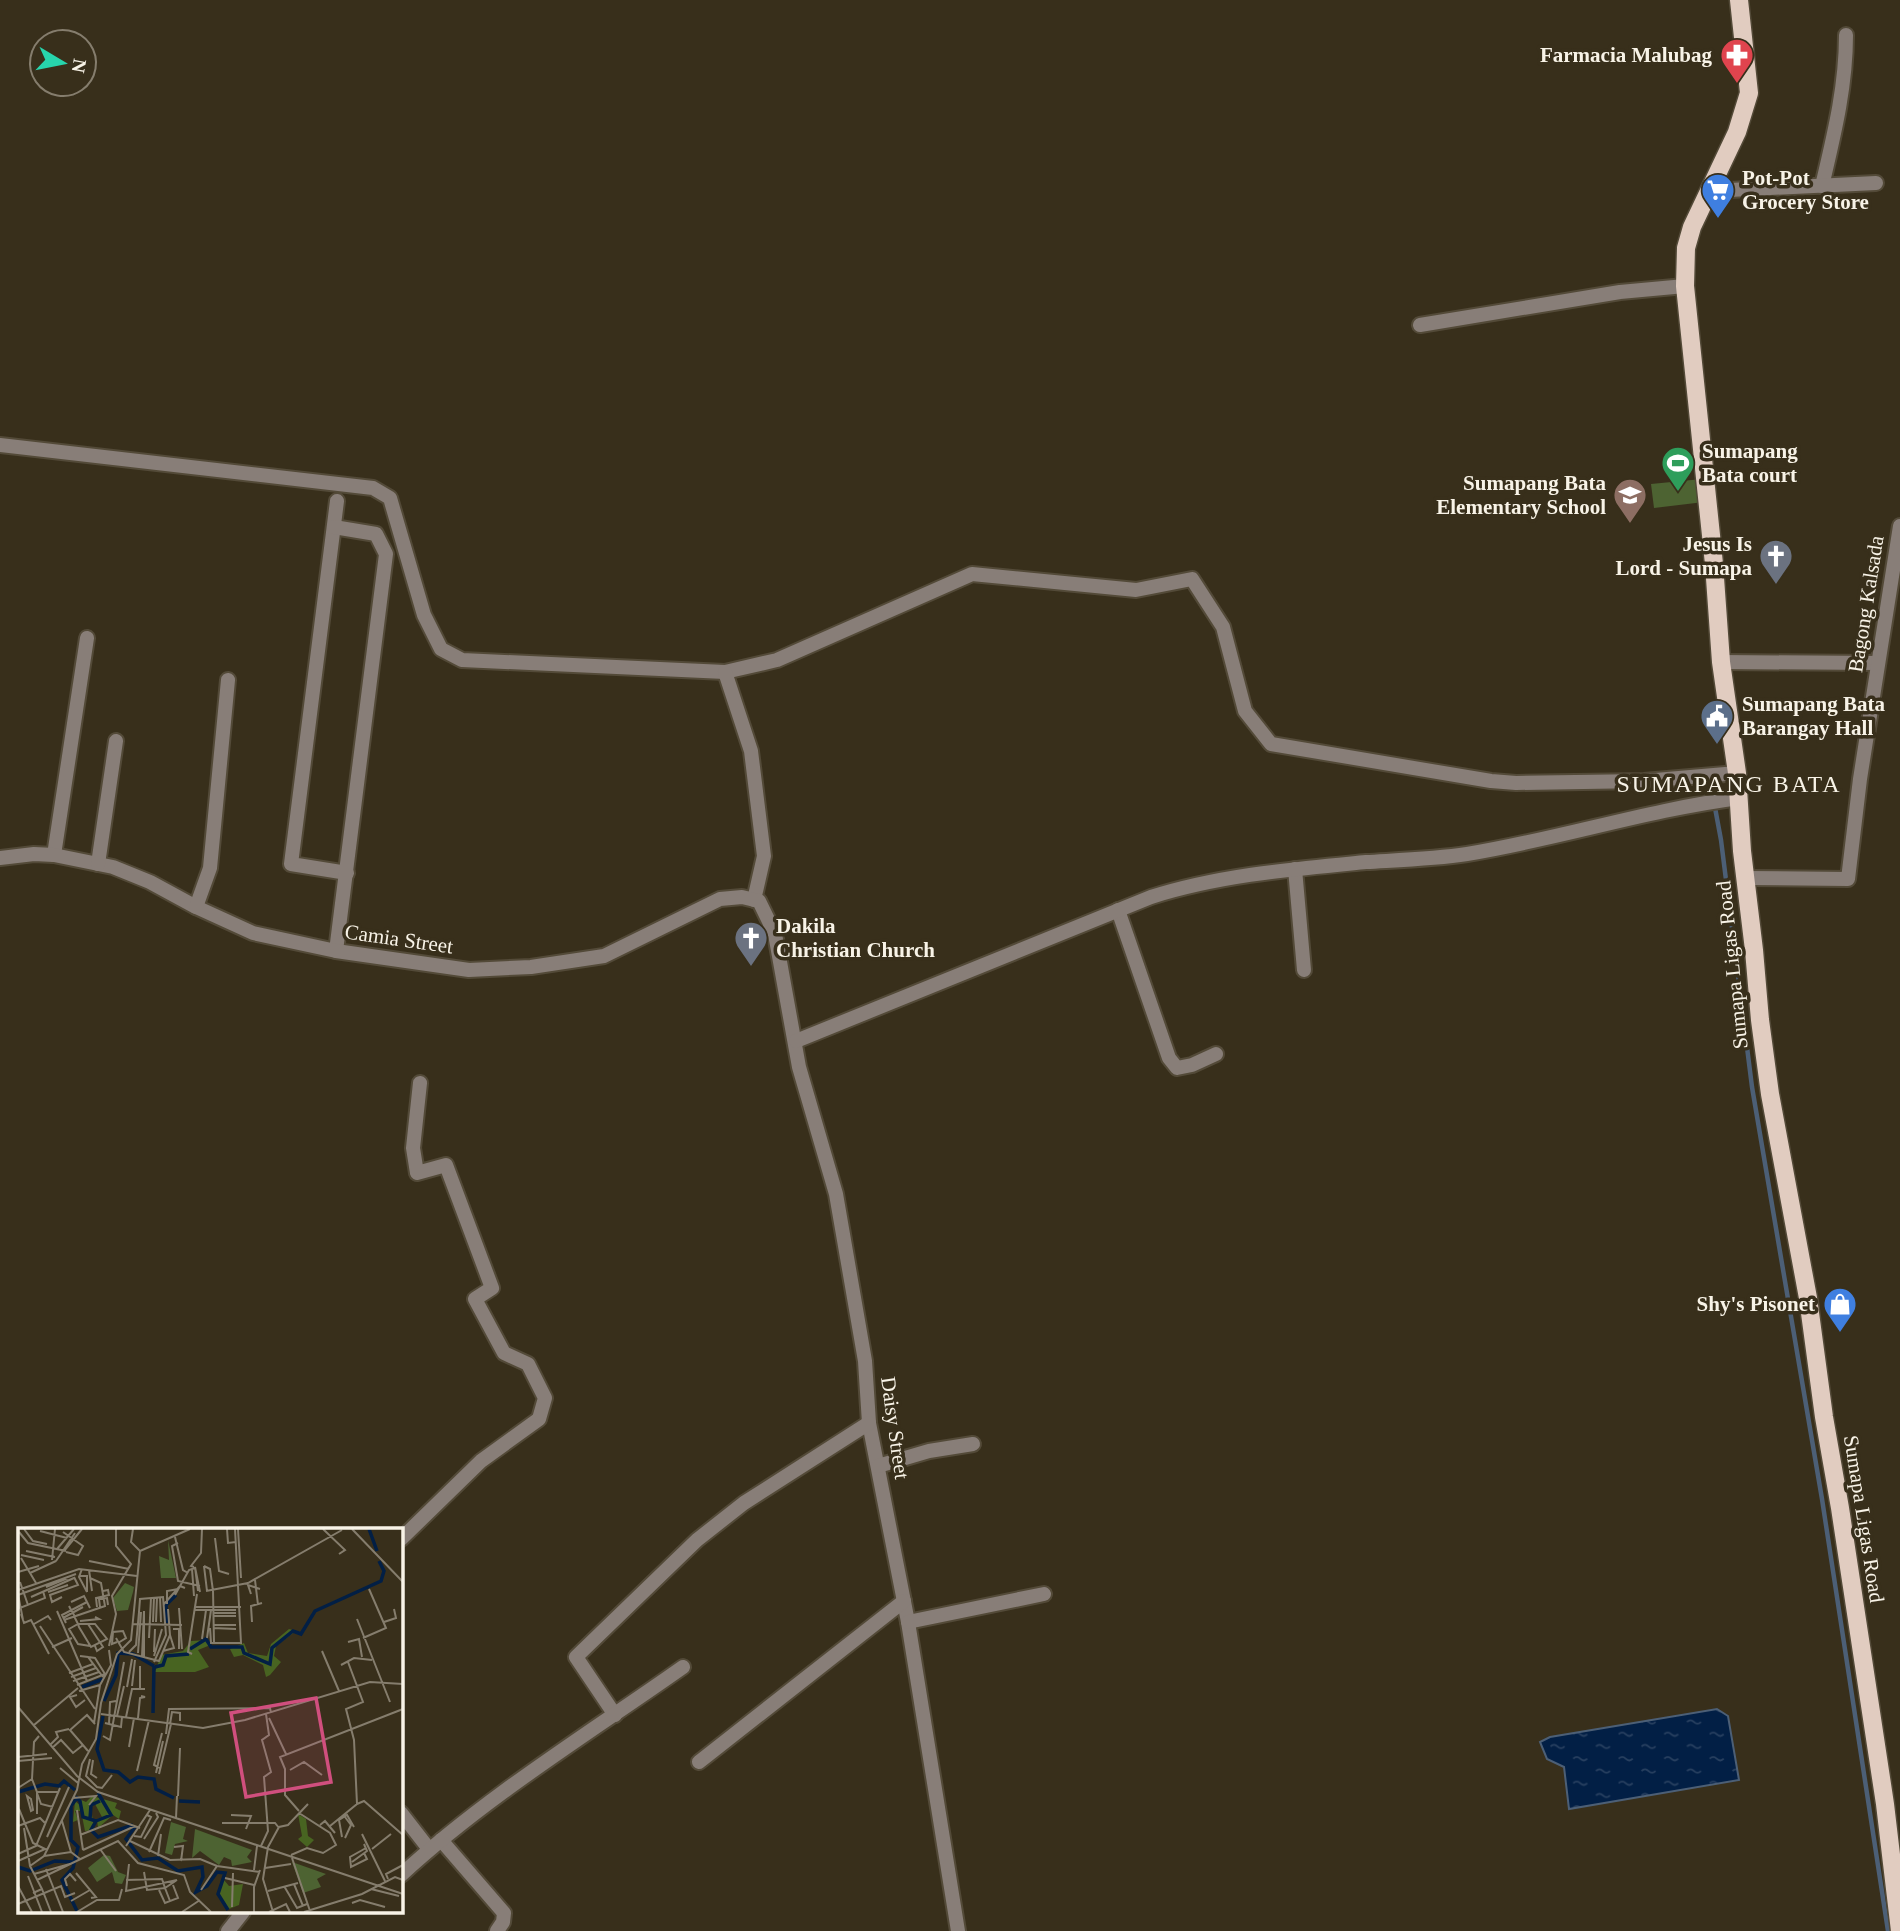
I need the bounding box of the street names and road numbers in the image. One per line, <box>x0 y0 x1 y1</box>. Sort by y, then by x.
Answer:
street label: Bagong Kalsada <box>1843 533 1889 674</box>
street label: Sumapa Ligas Road <box>1711 879 1753 1050</box>
street label: Camia Street <box>343 920 455 958</box>
street label: Daisy Street <box>876 1375 914 1481</box>
street label: Sumapa Ligas Road <box>1839 1434 1889 1605</box>

